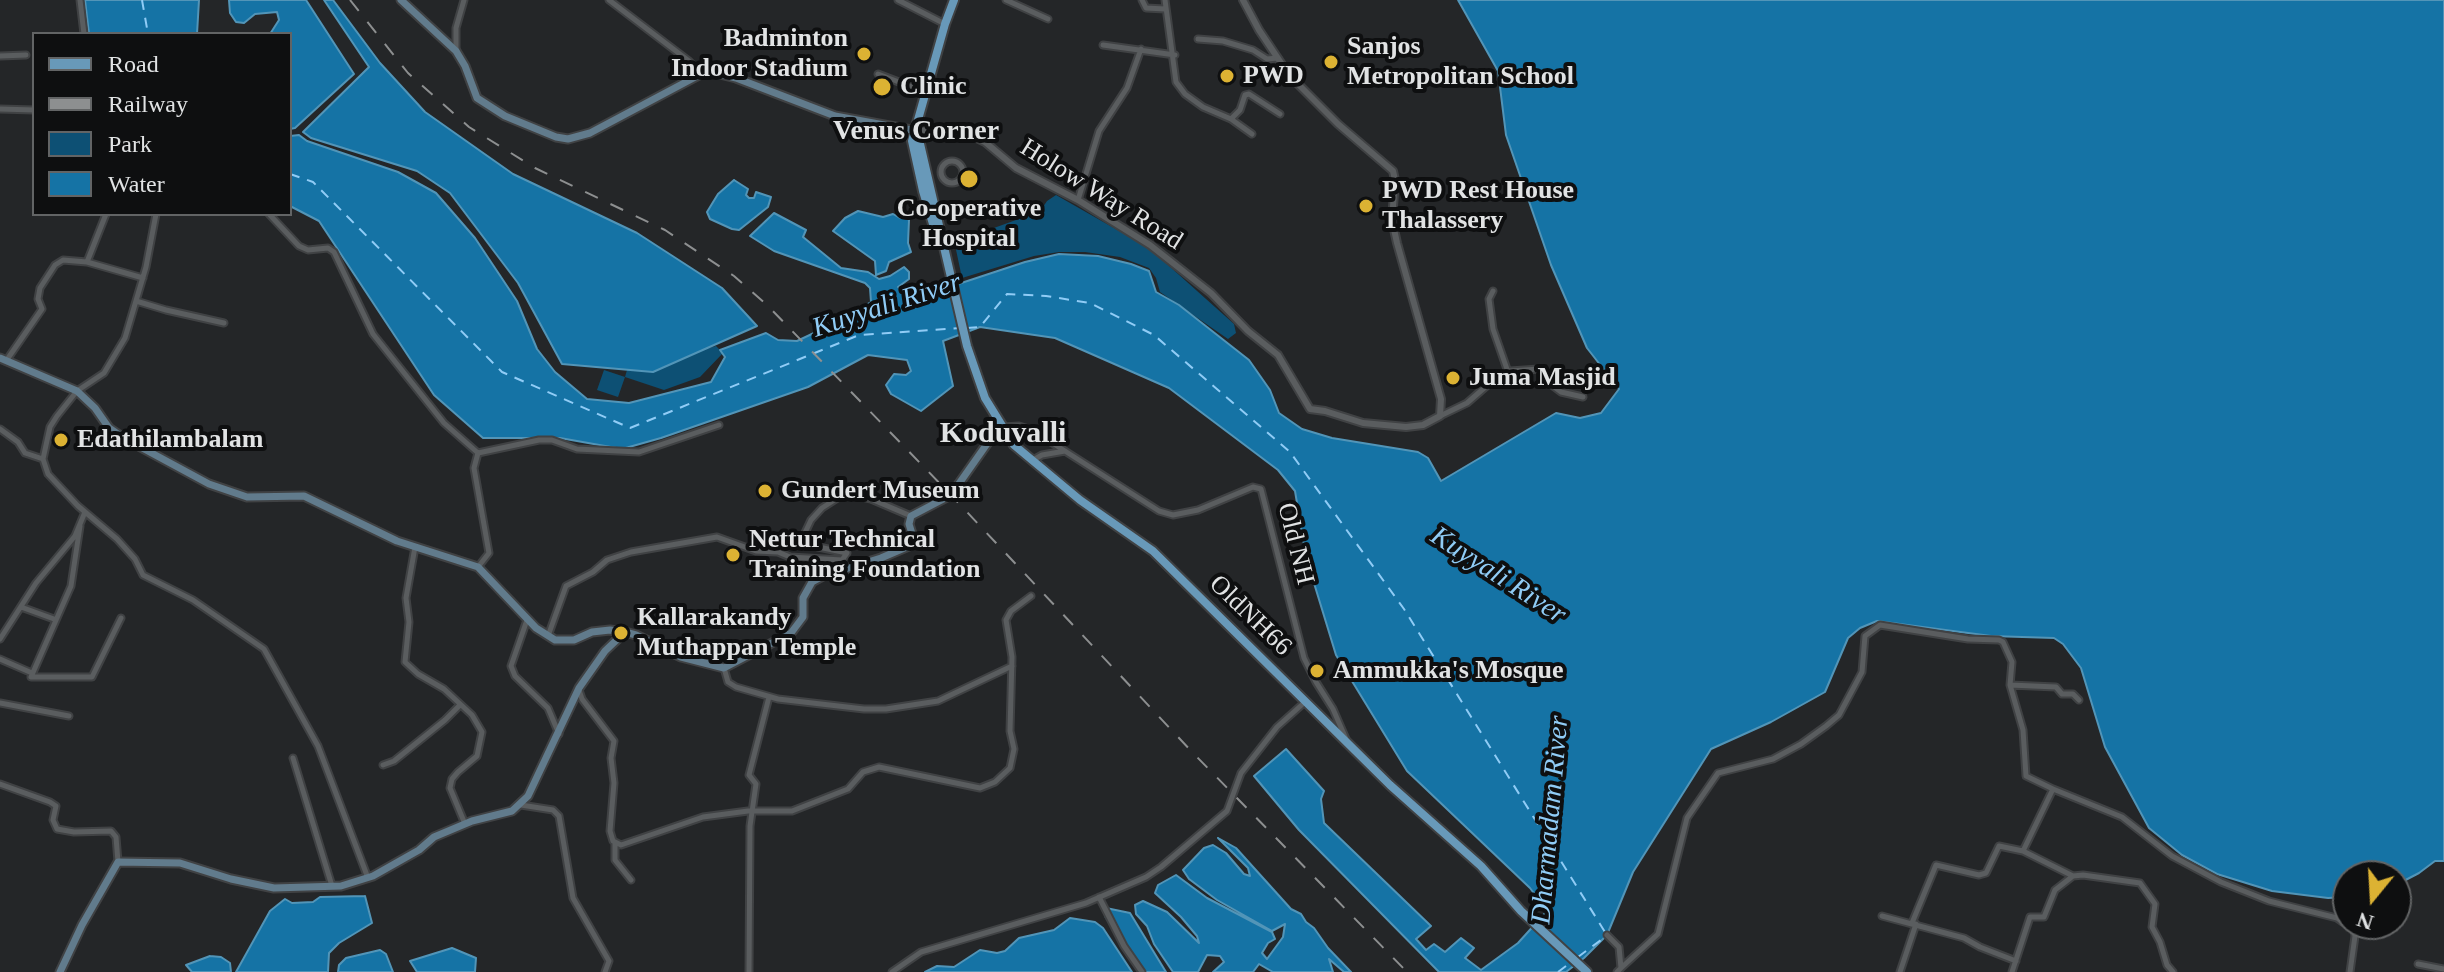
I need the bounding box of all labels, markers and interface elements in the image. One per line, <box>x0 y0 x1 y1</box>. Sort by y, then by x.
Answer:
place label: Badminton Indoor Stadium <box>671 23 848 84</box>
place label: Sanjos Metropolitan School <box>1347 31 1574 92</box>
legend <box>32 32 292 216</box>
marker: Badminton Indoor Stadium <box>855 45 873 63</box>
text: Road <box>108 51 159 77</box>
marker: Sanjos Metropolitan School <box>1322 53 1340 71</box>
place label: PWD <box>1243 60 1304 92</box>
marker: PWD <box>1218 67 1236 85</box>
place label: Clinic <box>900 71 966 103</box>
marker: Clinic <box>871 76 893 98</box>
text: Railway <box>108 91 188 117</box>
district label: Venus Corner <box>833 115 999 149</box>
text: Park <box>108 131 152 157</box>
street label: Holow Way Road <box>1014 133 1188 257</box>
marker: Co-operative Hospital <box>958 168 980 190</box>
text: Water <box>108 171 165 197</box>
place label: PWD Rest House Thalassery <box>1382 175 1574 236</box>
place label: Co-operative Hospital <box>897 193 1041 254</box>
marker: PWD Rest House Thalassery <box>1357 197 1375 215</box>
water label: Kuyyali River <box>808 266 966 346</box>
place label: Juma Masjid <box>1469 362 1616 394</box>
marker: Juma Masjid <box>1444 369 1462 387</box>
district label: Koduvalli <box>940 416 1066 452</box>
place label: Edathilambalam <box>77 424 263 456</box>
marker: Edathilambalam <box>52 431 70 449</box>
place label: Gundert Museum <box>781 475 980 507</box>
marker: Gundert Museum <box>756 482 774 500</box>
street label: Old NH <box>1270 500 1320 588</box>
water label: Kuyyali River <box>1424 520 1572 632</box>
place label: Nettur Technical Training Foundation <box>749 524 980 586</box>
marker: Nettur Technical Training Foundation <box>724 546 742 564</box>
street label: OldNH66 <box>1202 569 1298 663</box>
place label: Kallarakandy Muthappan Temple <box>637 602 856 664</box>
marker: Kallarakandy Muthappan Temple <box>612 624 630 642</box>
place label: Ammukka's Mosque <box>1333 655 1563 687</box>
marker: Ammukka's Mosque <box>1308 662 1326 680</box>
water label: Dharmadam River <box>1525 714 1577 926</box>
north arrow <box>2332 860 2412 940</box>
text: N <box>2354 907 2376 936</box>

